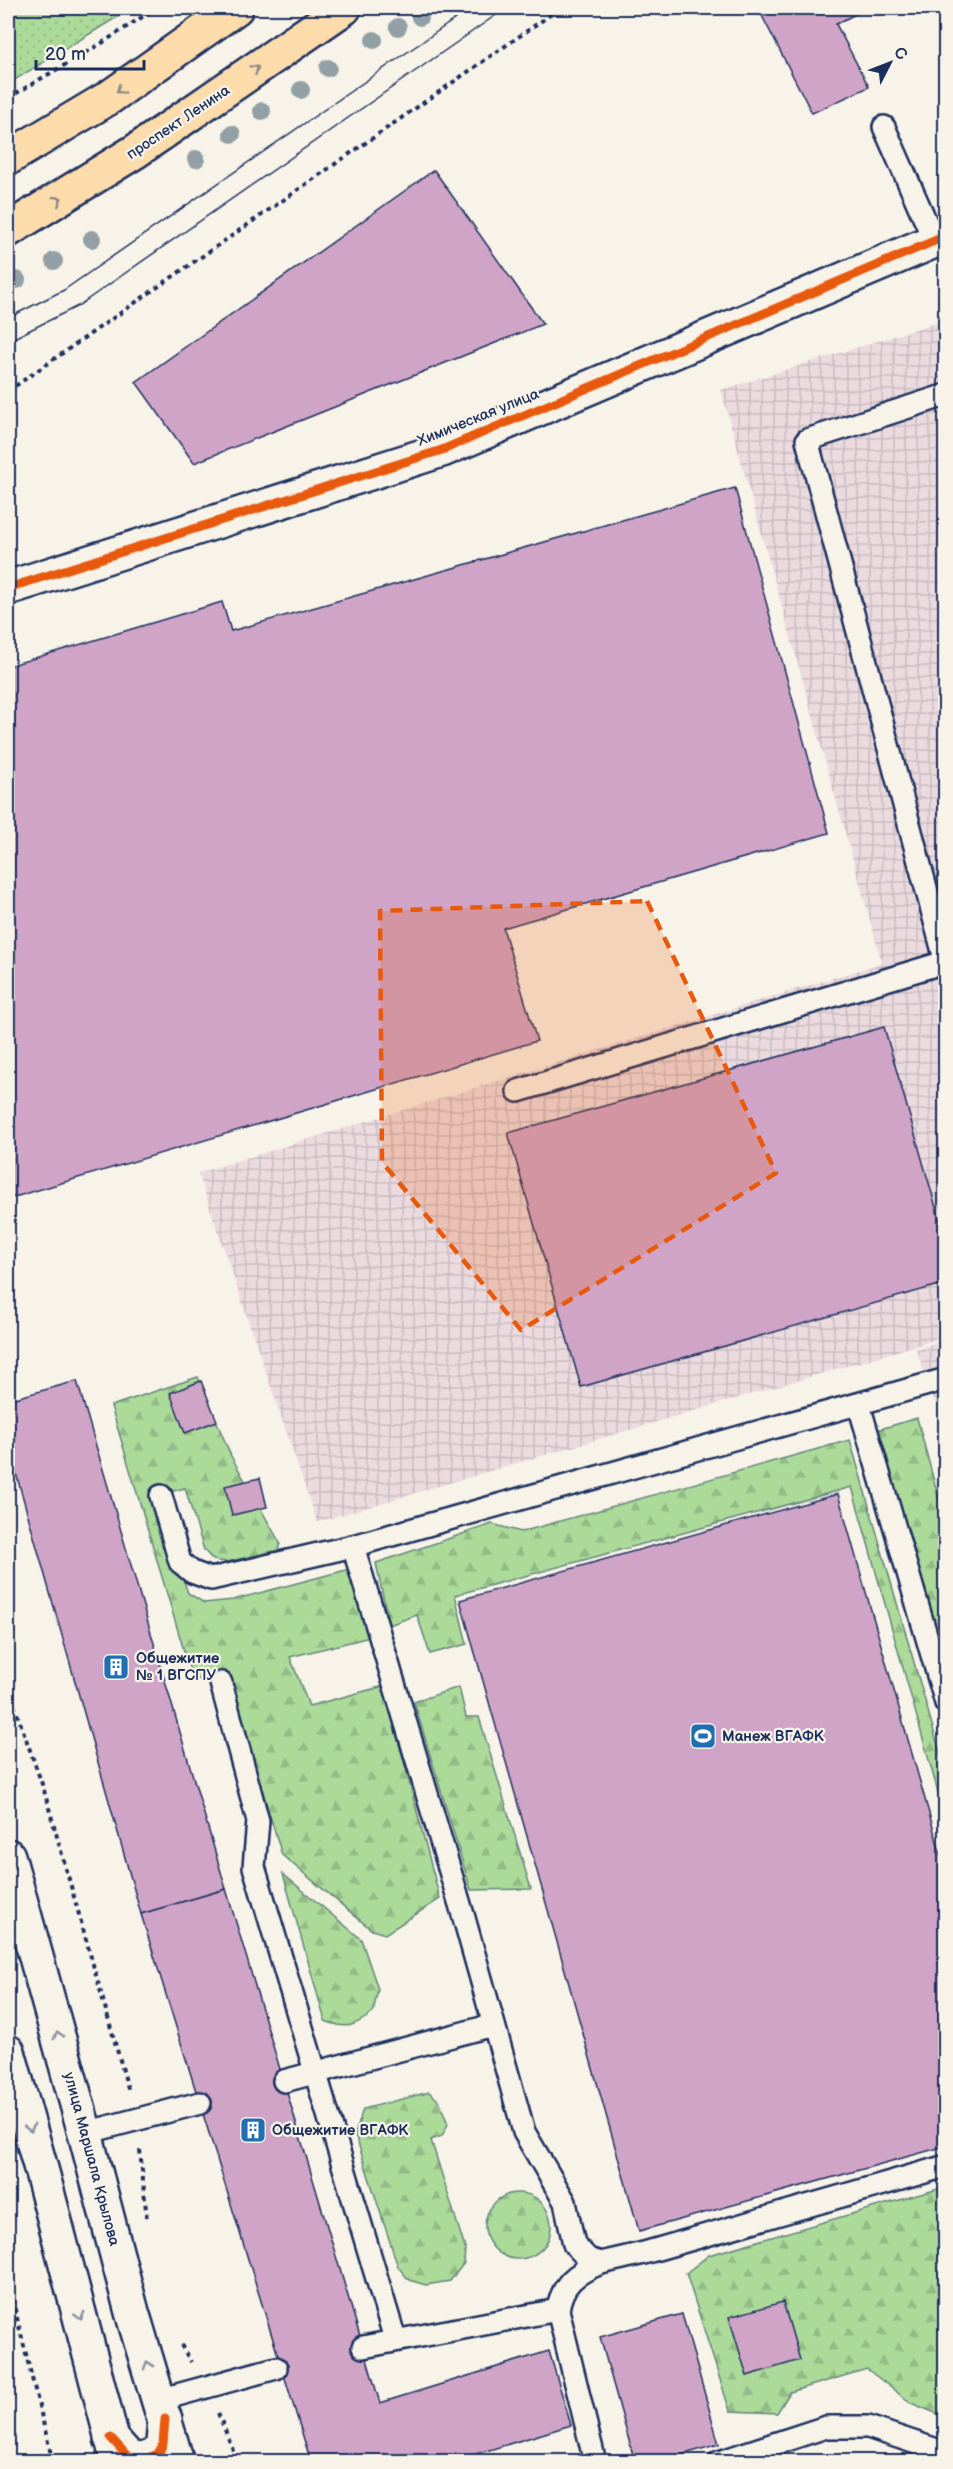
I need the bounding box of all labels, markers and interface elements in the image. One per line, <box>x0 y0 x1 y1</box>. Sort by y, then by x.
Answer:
scale bar <box>36 33 144 71</box>
north arrow <box>860 33 920 93</box>
text: С <box>889 43 911 64</box>
text: 20 m <box>45 44 86 65</box>
one-way arrow <box>248 65 259 76</box>
street label: проспект Ленина <box>123 81 234 164</box>
one-way arrow <box>115 83 126 94</box>
one-way arrow <box>52 196 62 208</box>
street label: Химическая улица <box>415 384 542 451</box>
place label: Общежитие № 1 ВГСПУ <box>136 1649 219 1685</box>
building icon: Общежитие № 1 ВГСПУ <box>101 1652 131 1682</box>
sports icon: Манеж ВГАФК <box>688 1721 718 1751</box>
place label: Манеж ВГАФК <box>722 1727 825 1746</box>
one-way arrow <box>53 2030 65 2041</box>
street label: улица Маршала Крылова <box>59 2070 124 2248</box>
building icon: Общежитие ВГАФК <box>238 2115 268 2145</box>
place label: Общежитие ВГАФК <box>272 2121 409 2140</box>
one-way arrow <box>23 2122 35 2133</box>
one-way arrow <box>73 2311 86 2321</box>
one-way arrow <box>143 2360 155 2371</box>

